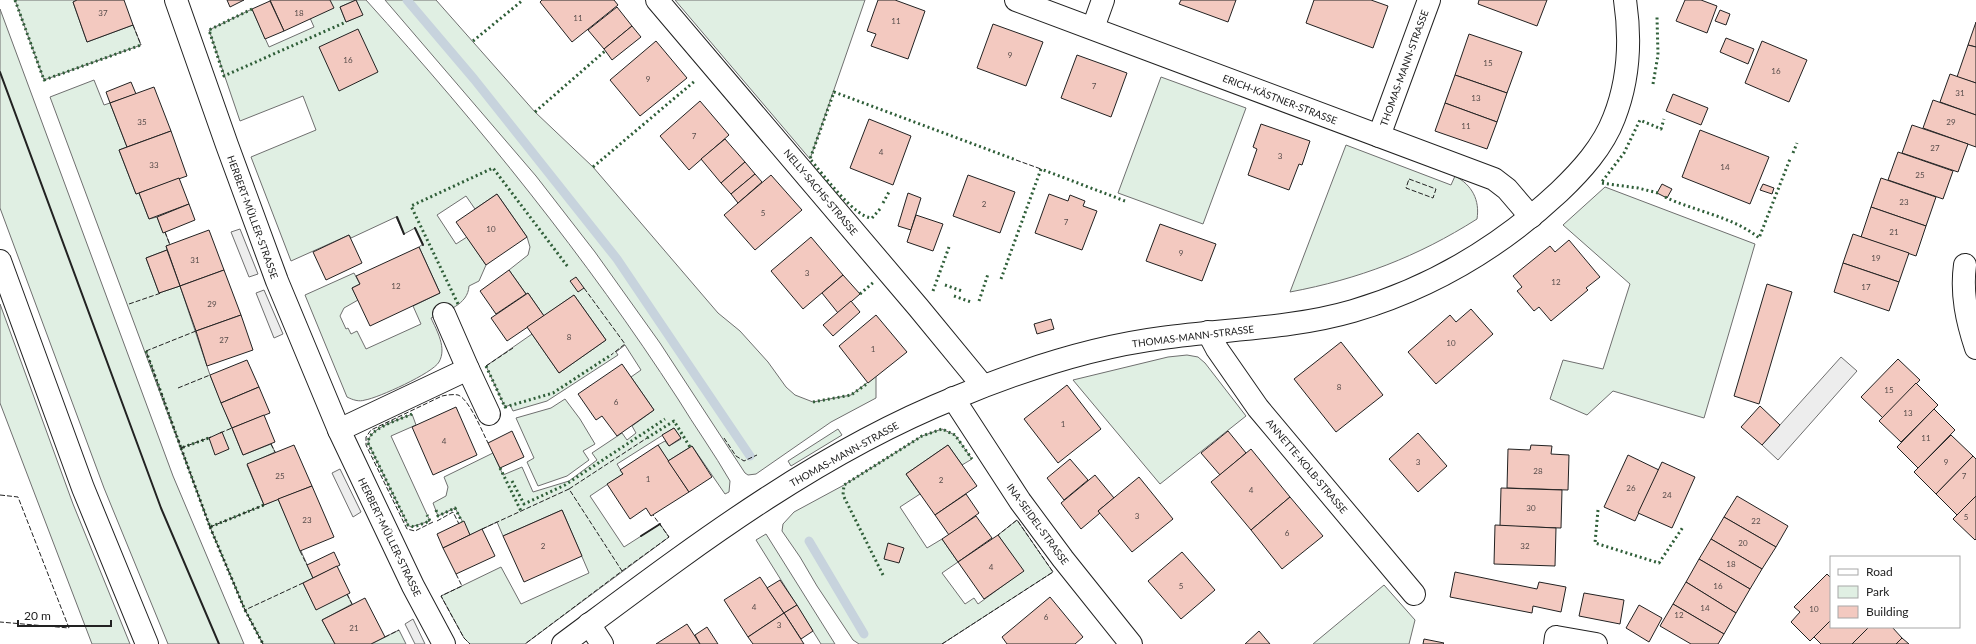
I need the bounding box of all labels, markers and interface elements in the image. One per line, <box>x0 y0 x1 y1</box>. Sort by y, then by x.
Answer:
house number: 37 <box>98 8 108 18</box>
house number: 18 <box>294 8 304 18</box>
street label: THOMAS-MANN-STRASSE <box>1377 8 1431 128</box>
house number: 11 <box>573 13 583 23</box>
house number: 11 <box>891 16 901 26</box>
house number: 9 <box>1008 50 1013 60</box>
house number: 16 <box>343 55 353 65</box>
house number: 15 <box>1483 58 1493 68</box>
house number: 16 <box>1771 66 1781 76</box>
street label: ERICH-KÄSTNER-STRASSE <box>1221 72 1339 127</box>
house number: 9 <box>646 74 651 84</box>
house number: 7 <box>1092 81 1097 91</box>
house number: 31 <box>1955 88 1965 98</box>
house number: 13 <box>1471 93 1481 103</box>
house number: 35 <box>137 117 147 127</box>
house number: 29 <box>1946 117 1956 127</box>
house number: 11 <box>1461 121 1471 131</box>
house number: 7 <box>692 131 697 141</box>
house number: 27 <box>1930 143 1940 153</box>
street label: NELLY-SACHS-STRASSE <box>782 147 861 238</box>
house number: 4 <box>879 147 884 157</box>
house number: 3 <box>1278 151 1283 161</box>
street label: HERBERT-MÜLLER-STRASSE <box>225 154 281 281</box>
house number: 33 <box>149 160 159 170</box>
house number: 14 <box>1720 162 1730 172</box>
house number: 25 <box>1915 170 1925 180</box>
house number: 23 <box>1899 197 1909 207</box>
house number: 2 <box>982 199 987 209</box>
house number: 5 <box>761 208 766 218</box>
house number: 7 <box>1064 217 1069 227</box>
house number: 10 <box>486 224 496 234</box>
house number: 21 <box>1889 227 1899 237</box>
house number: 9 <box>1179 248 1184 258</box>
house number: 19 <box>1871 253 1881 263</box>
house number: 31 <box>190 255 200 265</box>
house number: 3 <box>805 268 810 278</box>
house number: 12 <box>1551 277 1561 287</box>
house number: 12 <box>391 281 401 291</box>
house number: 17 <box>1861 282 1871 292</box>
house number: 29 <box>207 299 217 309</box>
street label: THOMAS-MANN-STRASSE <box>1131 323 1255 349</box>
house number: 8 <box>567 332 572 342</box>
house number: 27 <box>219 335 229 345</box>
house number: 10 <box>1446 338 1456 348</box>
house number: 1 <box>871 344 876 354</box>
house number: 8 <box>1337 382 1342 392</box>
house number: 15 <box>1884 385 1894 395</box>
house number: 6 <box>614 397 619 407</box>
house number: 13 <box>1903 408 1913 418</box>
street label: ANNETTE-KOLB-STRASSE <box>1264 416 1350 516</box>
street label: THOMAS-MANN-STRASSE <box>787 419 901 489</box>
house number: 1 <box>1061 419 1066 429</box>
house number: 11 <box>1921 433 1931 443</box>
house number: 4 <box>442 436 447 446</box>
house number: 3 <box>1416 457 1421 467</box>
house number: 9 <box>1944 457 1949 467</box>
house number: 28 <box>1533 466 1543 476</box>
house number: 25 <box>275 471 285 481</box>
house number: 7 <box>1962 471 1967 481</box>
house number: 1 <box>646 474 651 484</box>
house number: 2 <box>939 475 944 485</box>
street label: HERBERT-MÜLLER-STRASSE <box>356 476 424 599</box>
street label: INA-SEIDEL-STRASSE <box>1005 481 1072 567</box>
house number: 26 <box>1626 483 1636 493</box>
house number: 4 <box>1249 485 1254 495</box>
house number: 24 <box>1662 490 1672 500</box>
house number: 30 <box>1526 503 1536 513</box>
house number: 3 <box>1135 511 1140 521</box>
house number: 5 <box>1964 512 1969 522</box>
house number: 23 <box>302 515 312 525</box>
house number: 22 <box>1751 516 1761 526</box>
house number: 6 <box>1285 528 1290 538</box>
house number: 20 <box>1738 538 1748 548</box>
house number: 2 <box>541 541 546 551</box>
house number: 32 <box>1520 541 1530 551</box>
legend <box>1830 556 1960 628</box>
house number: 18 <box>1726 559 1736 569</box>
house number: 4 <box>989 562 994 572</box>
text: Road <box>1866 564 1893 579</box>
house number: 5 <box>1179 581 1184 591</box>
house number: 16 <box>1713 581 1723 591</box>
text: Park <box>1866 584 1890 599</box>
scale bar <box>18 602 111 628</box>
house number: 4 <box>752 602 757 612</box>
house number: 14 <box>1700 603 1710 613</box>
house number: 10 <box>1809 604 1819 614</box>
text: Building <box>1866 604 1909 619</box>
text: 20 m <box>24 608 51 623</box>
house number: 12 <box>1674 610 1684 620</box>
house number: 6 <box>1044 612 1049 622</box>
house number: 3 <box>777 620 782 630</box>
house number: 21 <box>349 623 359 633</box>

